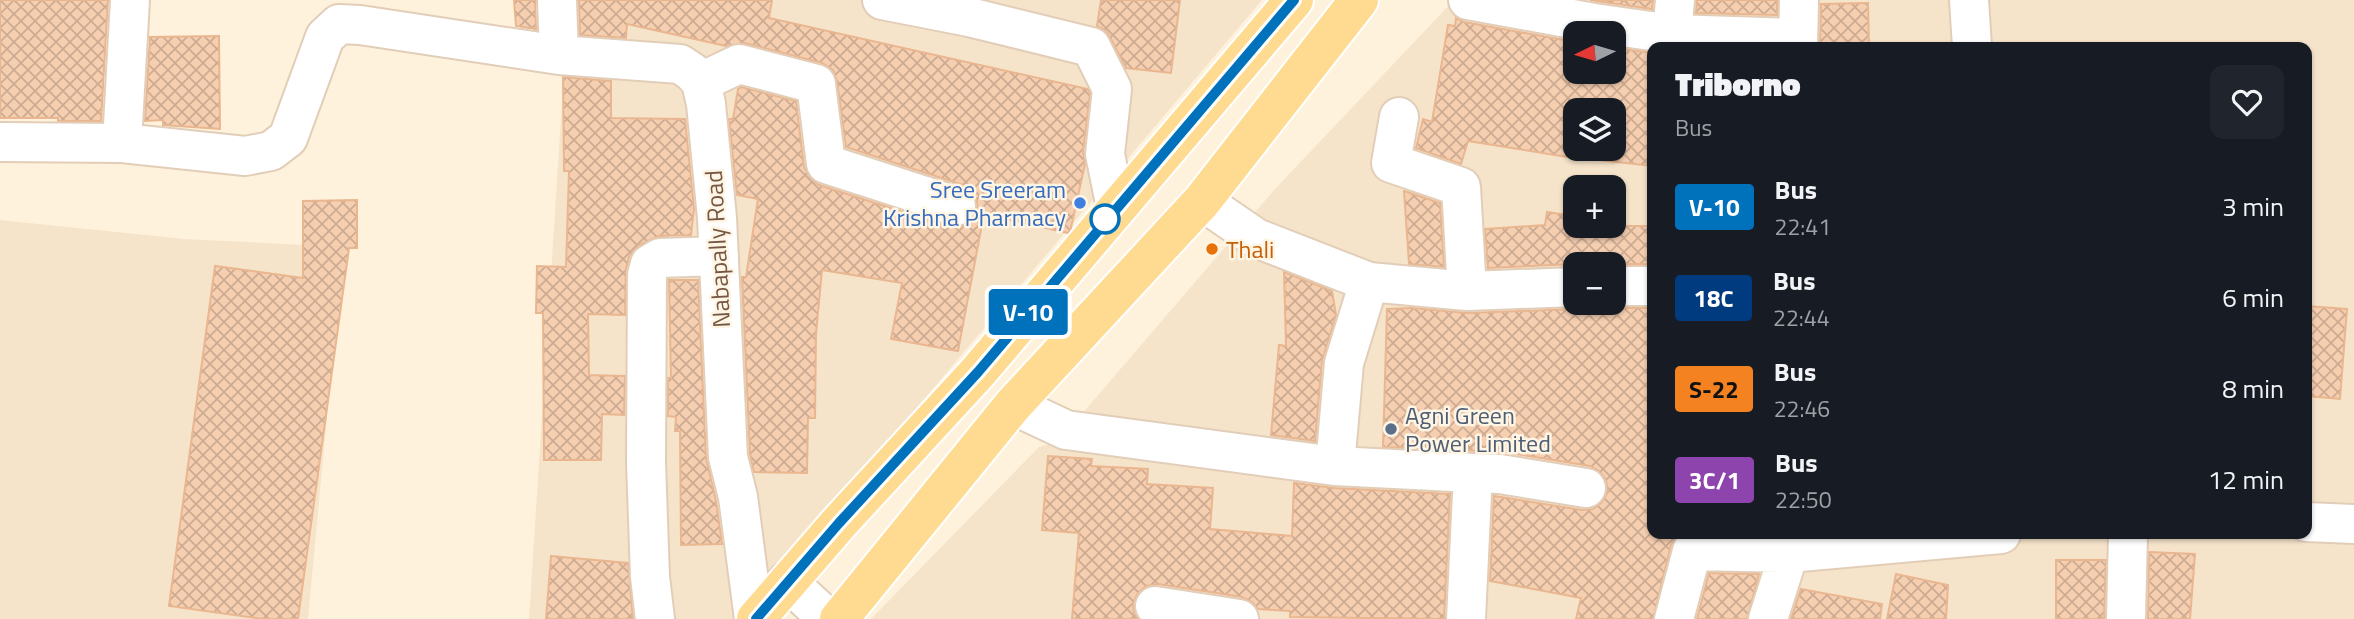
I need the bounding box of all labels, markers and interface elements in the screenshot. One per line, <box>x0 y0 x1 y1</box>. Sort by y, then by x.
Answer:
north arrow <box>1563 21 1626 84</box>
map controls <box>1563 21 1626 315</box>
text: Triborno <box>1675 59 1801 109</box>
button: heart <box>2210 65 2284 139</box>
button: layers <box>1563 98 1626 161</box>
text: Bus <box>1675 110 1712 145</box>
street label: Nabapally Road <box>695 169 739 329</box>
text: Bus <box>1775 170 1817 209</box>
place label: Sree Sreeram Krishna Pharmacy <box>883 171 1066 235</box>
button: + <box>1563 175 1626 238</box>
text: 3 min <box>2222 187 2284 226</box>
text: V-10 <box>1689 189 1740 225</box>
marker: Sree Sreeram Krishna Pharmacy <box>1072 195 1088 211</box>
unlabelled marker <box>1090 204 1120 234</box>
text: 22:41 <box>1775 209 1831 244</box>
place label: Thali <box>1226 231 1274 267</box>
marker: Thali <box>1204 241 1220 257</box>
button: − <box>1563 252 1626 315</box>
text: Bus <box>1773 261 1815 300</box>
text: 6 min <box>2222 278 2284 317</box>
text: 18C <box>1694 280 1733 316</box>
line badge: V-10 <box>979 289 1077 335</box>
text: V-10 <box>1003 294 1053 330</box>
text: 22:44 <box>1773 300 1830 335</box>
text: Bus <box>1774 352 1816 391</box>
text: 8 min <box>2222 369 2284 408</box>
text: S-22 <box>1689 371 1739 407</box>
text: 22:46 <box>1774 391 1830 426</box>
place label: Agni Green Power Limited <box>1405 397 1551 461</box>
marker: Agni Green Power Limited <box>1383 421 1399 437</box>
text: Bus <box>1775 443 1818 482</box>
text: 12 min <box>2208 460 2284 499</box>
text: 3C/1 <box>1689 462 1740 498</box>
text: 22:50 <box>1775 482 1832 517</box>

